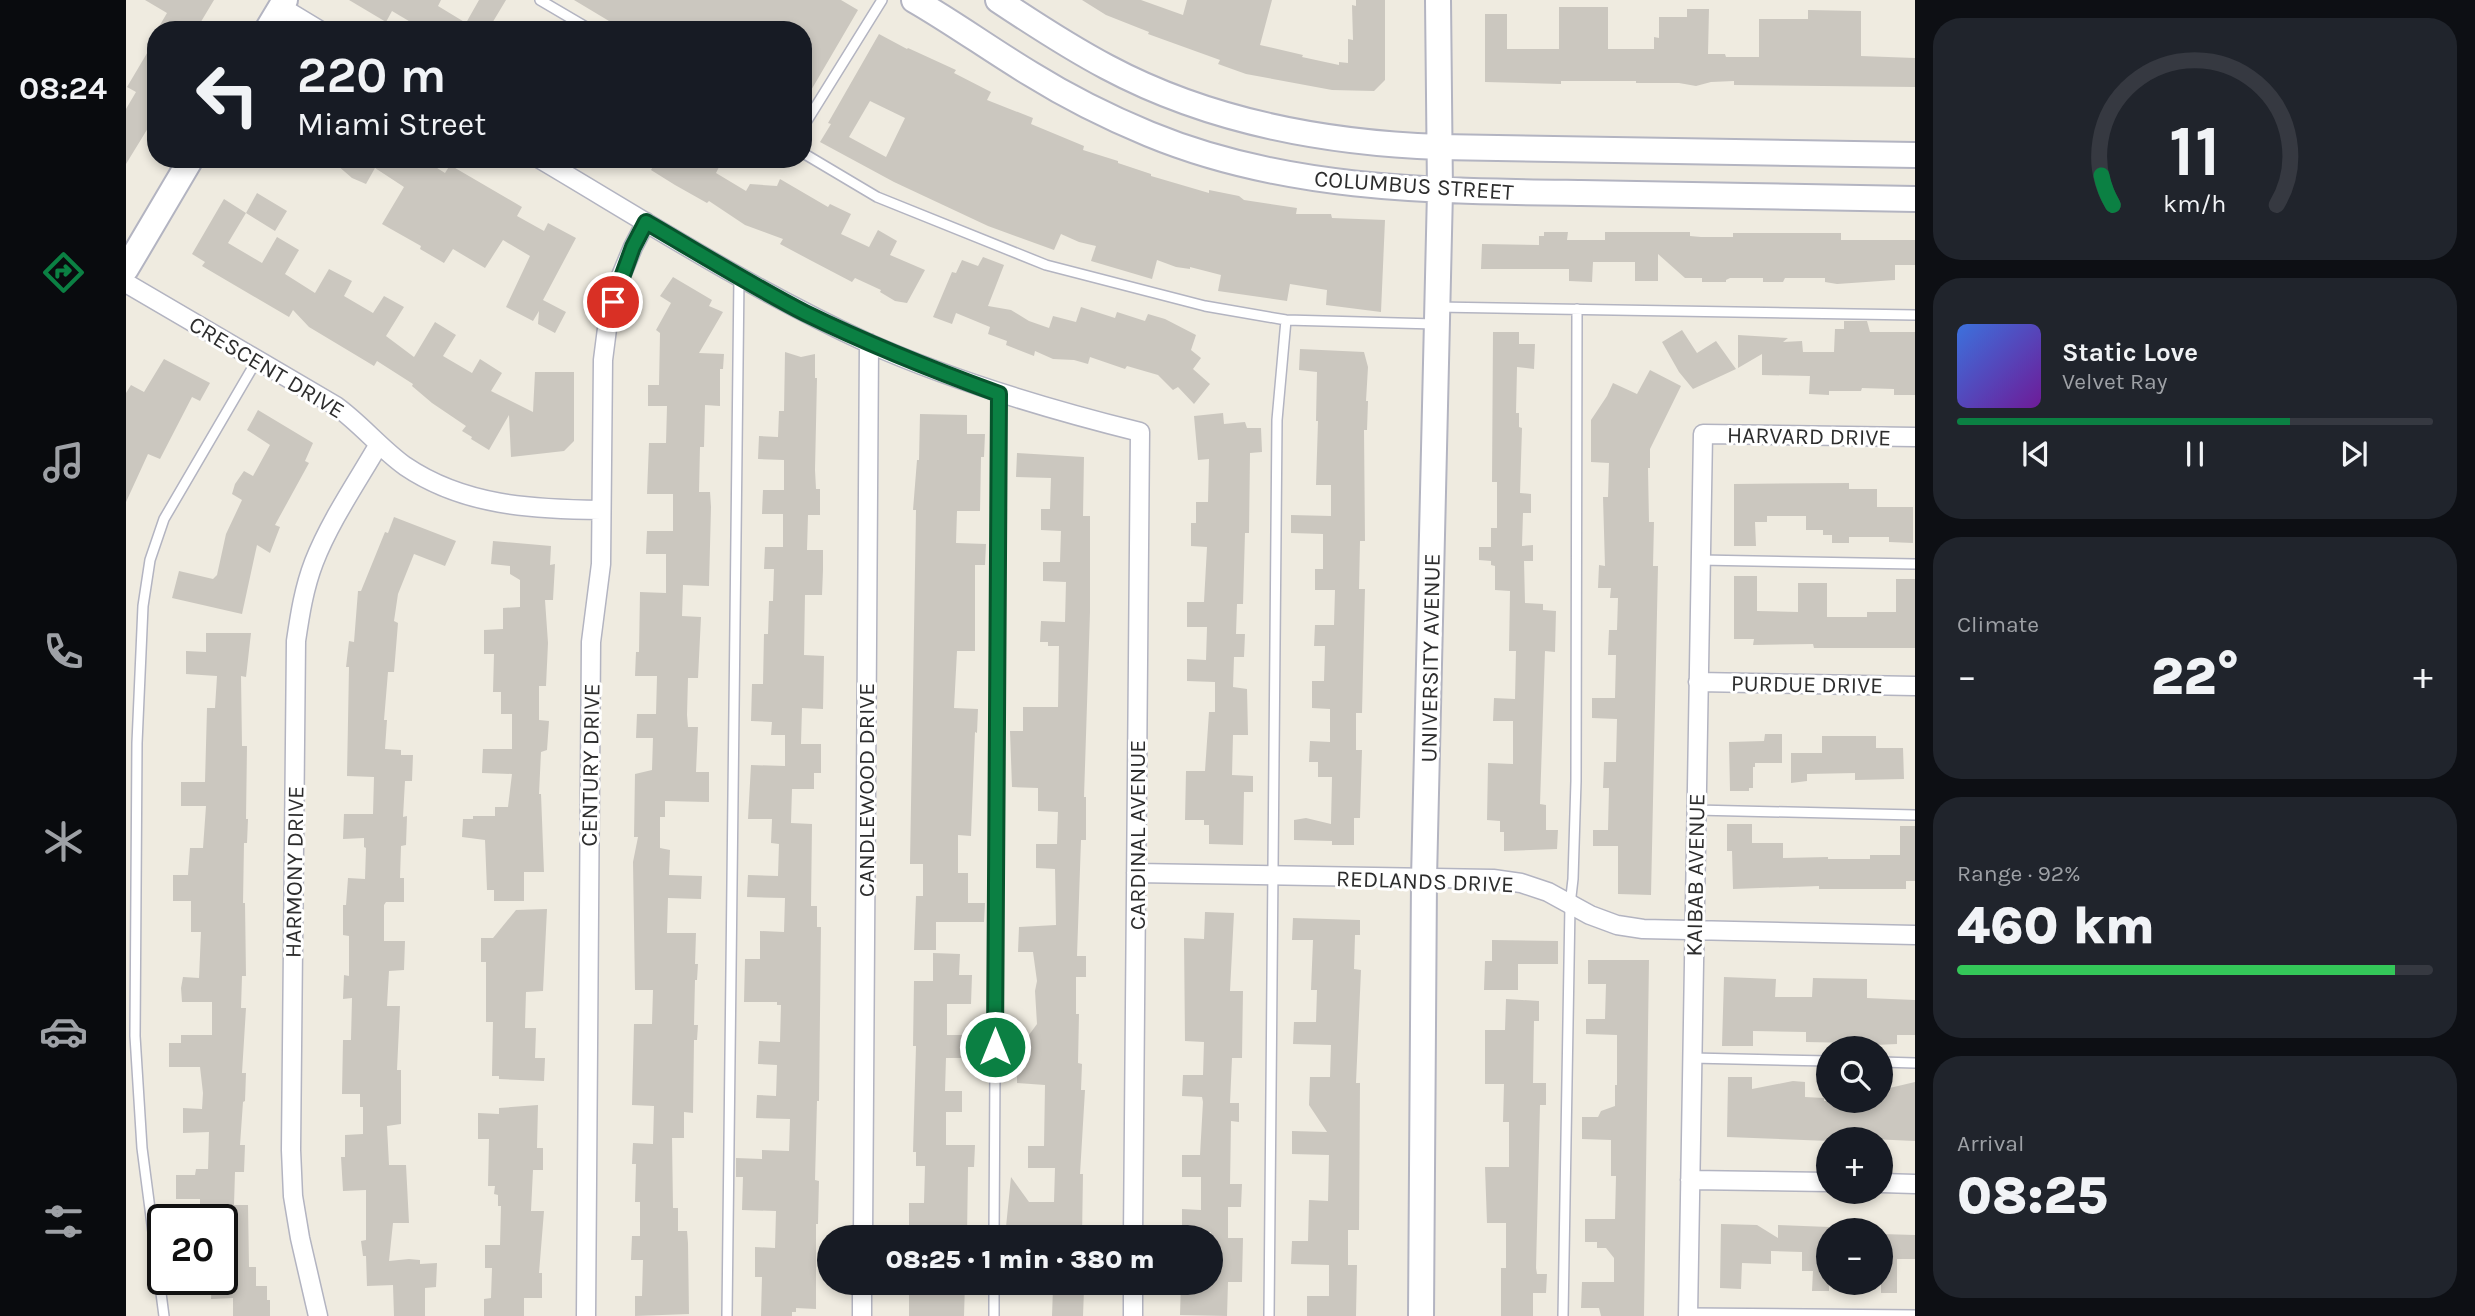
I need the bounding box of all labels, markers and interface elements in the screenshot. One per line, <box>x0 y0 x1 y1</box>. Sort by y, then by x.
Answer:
text: 220 m <box>297 47 446 104</box>
icon: left <box>182 49 273 140</box>
text: 08:24 <box>19 70 107 107</box>
text: Miami Street <box>297 106 486 143</box>
text: 11 <box>2169 108 2221 193</box>
street label: COLUMBUS STREET <box>1313 165 1515 206</box>
text: km/h <box>2163 189 2227 218</box>
icon: directions <box>39 248 88 297</box>
pin <box>583 272 643 332</box>
icon: arrive <box>594 283 632 321</box>
street label: CRESCENT DRIVE <box>184 310 349 424</box>
text: Static Love <box>2062 337 2198 368</box>
text: Velvet Ray <box>2062 368 2167 395</box>
street label: HARVARD DRIVE <box>1727 422 1891 451</box>
icon: previous <box>2017 435 2055 473</box>
icon: pause <box>2176 435 2214 473</box>
icon: next <box>2335 435 2373 473</box>
icon: music <box>39 438 88 487</box>
street label: UNIVERSITY AVENUE <box>1415 553 1446 763</box>
text: Climate <box>1957 611 2039 638</box>
icon: phone <box>39 627 88 676</box>
text: 22° <box>2151 646 2239 707</box>
text: − <box>1957 654 1977 699</box>
text: + <box>2413 654 2433 699</box>
street label: PURDUE DRIVE <box>1731 670 1883 699</box>
street label: CENTURY DRIVE <box>576 683 605 847</box>
street label: CANDLEWOOD DRIVE <box>853 683 880 897</box>
street label: CARDINAL AVENUE <box>1124 740 1151 930</box>
street label: HARMONY DRIVE <box>279 786 310 958</box>
street label: KAIBAB AVENUE <box>1681 793 1710 957</box>
icon: climate <box>39 817 88 866</box>
text: Range · 92% <box>1957 860 2081 887</box>
street label: REDLANDS DRIVE <box>1336 865 1514 898</box>
text: 460 km <box>1957 895 2155 956</box>
icon: car <box>39 1007 88 1056</box>
position arrow <box>958 1010 1032 1084</box>
map controls <box>1816 1036 1893 1295</box>
button: search <box>1816 1036 1893 1113</box>
button: + <box>1816 1127 1893 1204</box>
text: Arrival <box>1957 1130 2024 1157</box>
text: 08:25 <box>1957 1165 2108 1226</box>
icon: filters <box>39 1197 88 1246</box>
speed limit sign: 20 <box>147 1204 238 1295</box>
button: − <box>1816 1218 1893 1295</box>
text: 08:25 · 1 min · 380 m <box>886 1244 1154 1275</box>

